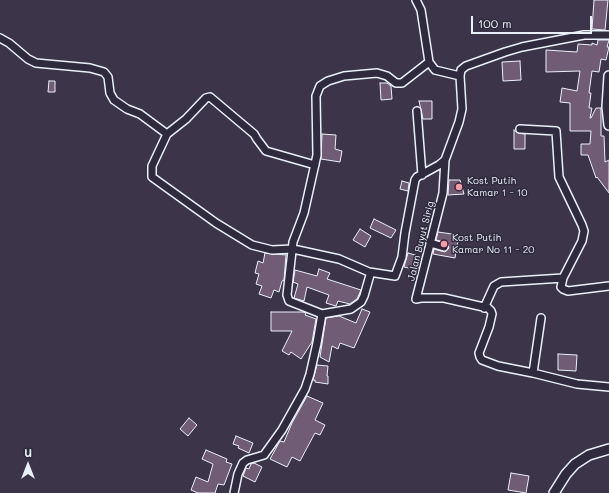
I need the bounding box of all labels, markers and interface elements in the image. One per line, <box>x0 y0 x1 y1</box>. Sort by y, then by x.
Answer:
scale bar <box>473 8 594 34</box>
text: 100 m <box>478 15 512 31</box>
place label: Kost Putih Kamar 1 - 10 <box>467 175 527 198</box>
marker: Kost Putih Kamar 1 - 10 <box>454 182 464 192</box>
street label: Jalan Buyut Sirig <box>405 200 437 282</box>
place label: Kost Putih Kamar No 11 - 20 <box>452 232 535 256</box>
marker: Kost Putih Kamar No 11 - 20 <box>439 239 449 249</box>
north arrow <box>8 445 48 485</box>
text: U <box>24 445 32 460</box>

